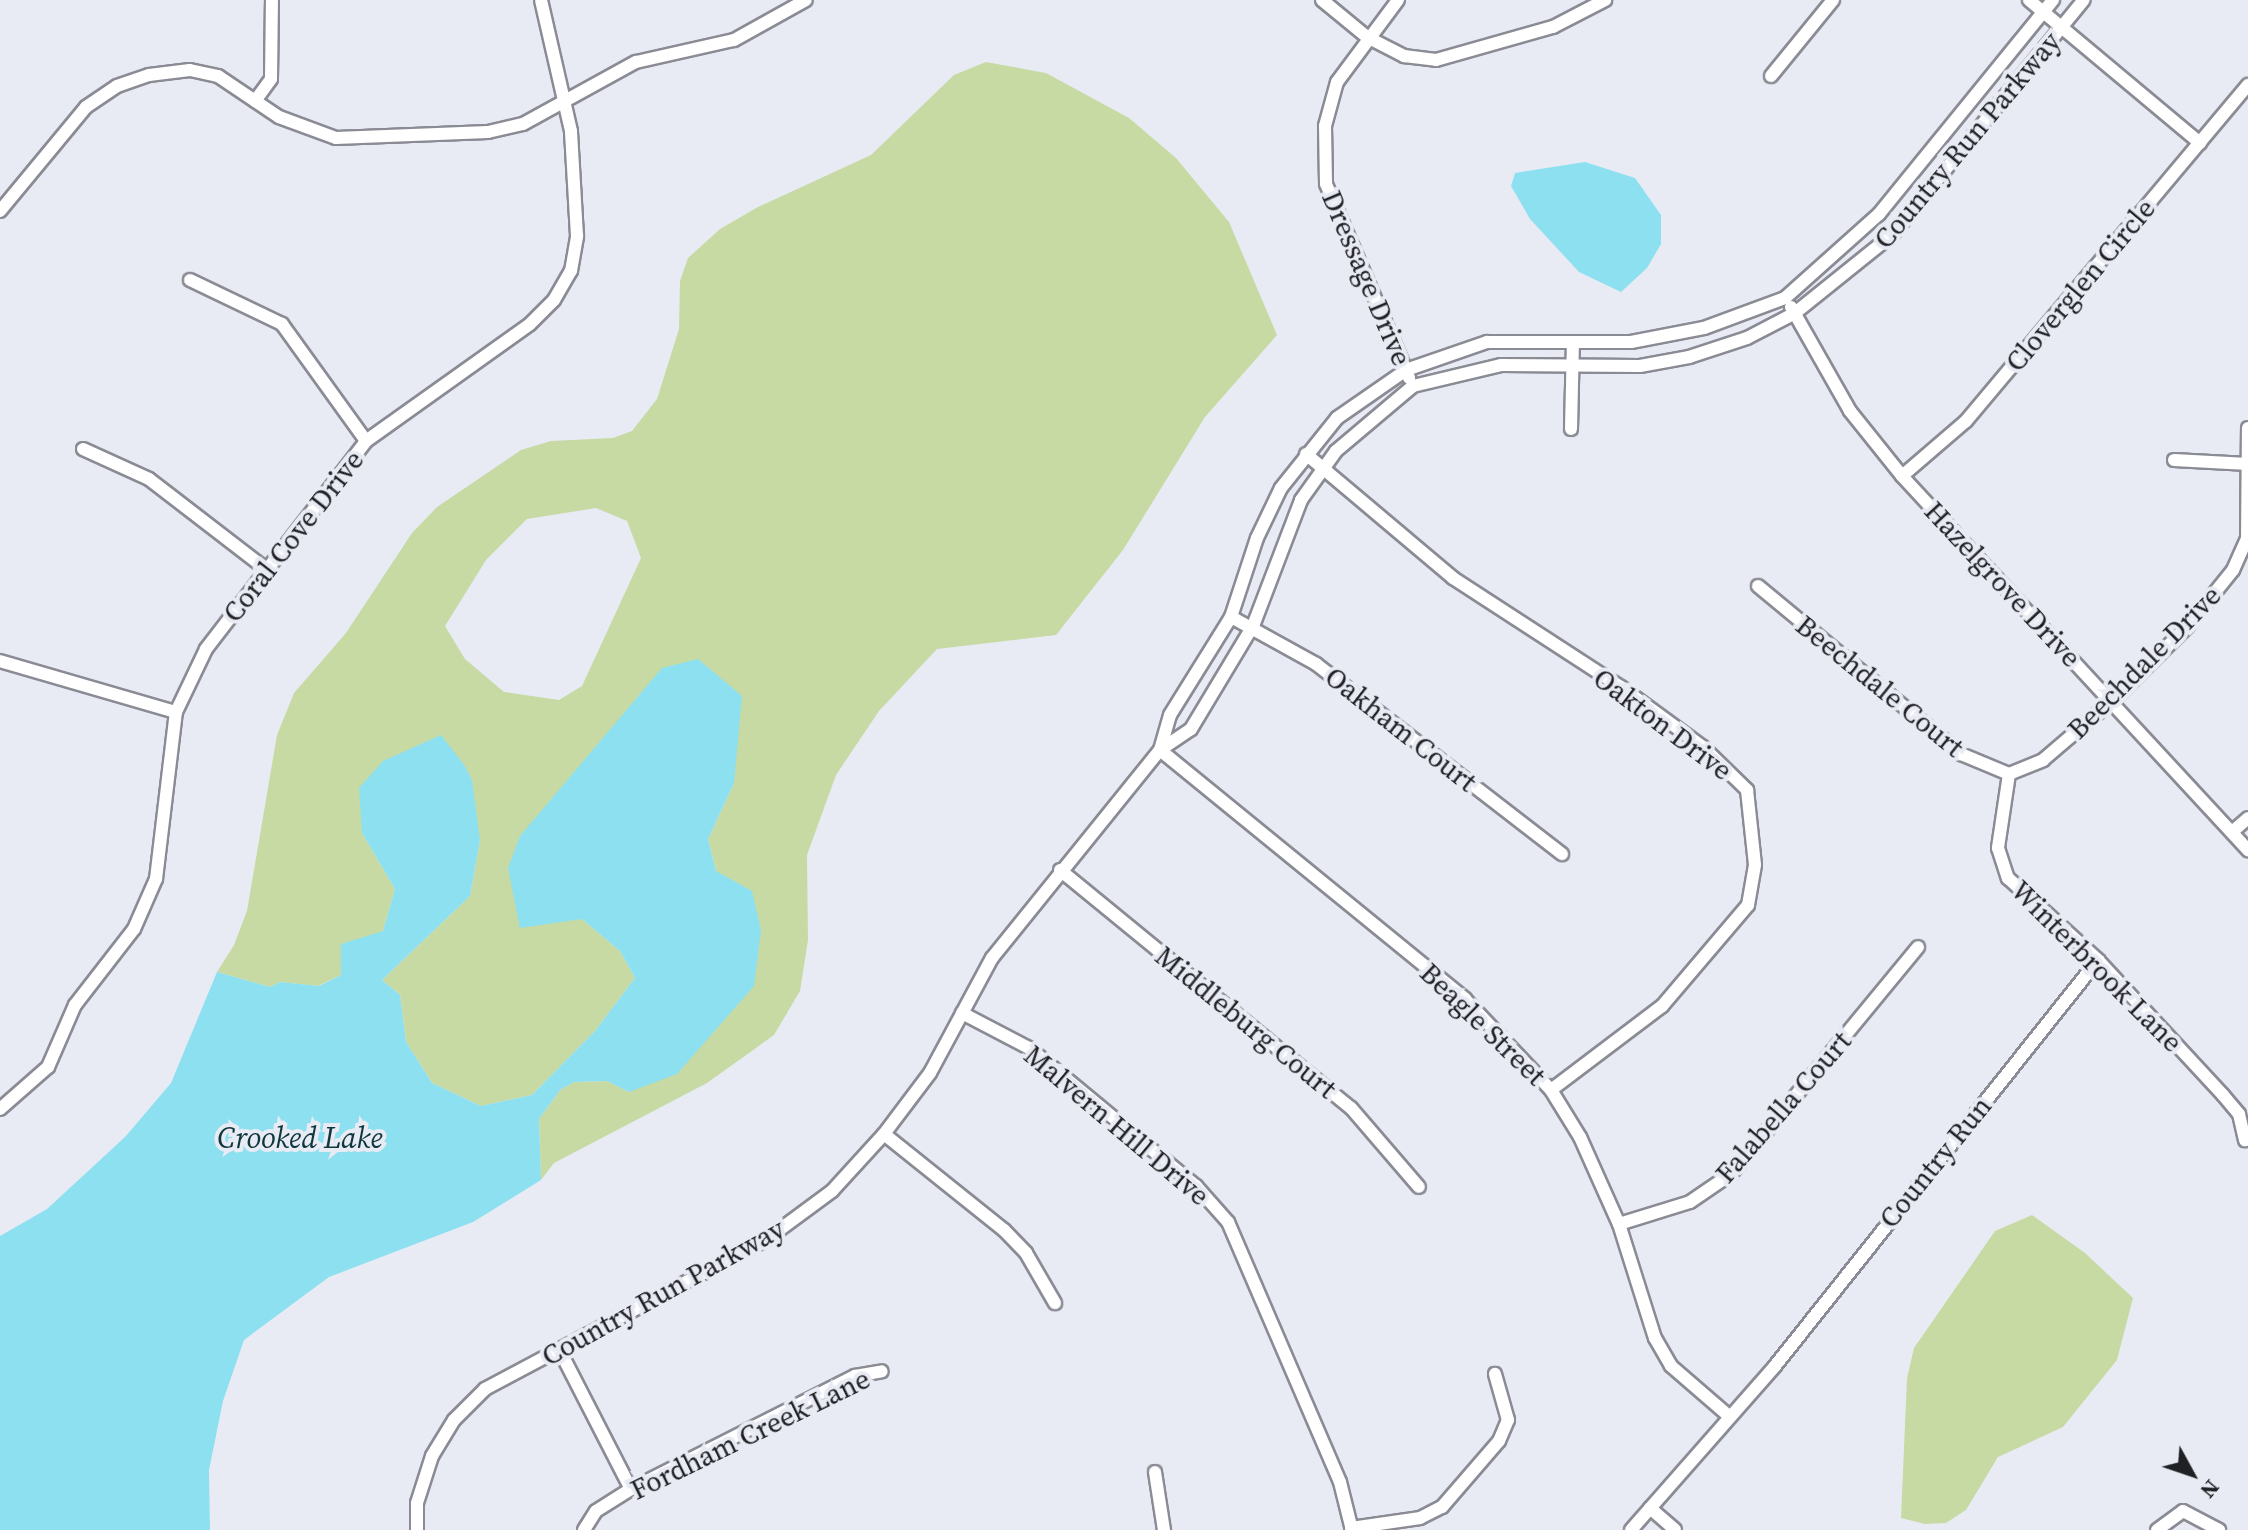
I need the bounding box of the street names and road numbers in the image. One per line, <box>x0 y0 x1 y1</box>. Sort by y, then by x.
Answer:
street label: Country Run Parkway <box>1867 25 2067 255</box>
street label: Dressage Drive <box>1315 186 1419 370</box>
street label: Cloverglen Circle <box>1998 192 2162 378</box>
street label: Coral Cove Drive <box>216 443 370 629</box>
street label: Hazelgrove Drive <box>1918 494 2088 674</box>
street label: Beechdale Drive <box>2060 578 2228 746</box>
street label: Beechdale Court <box>1789 608 1971 764</box>
street label: Oakham Court <box>1319 660 1483 798</box>
street label: Oakton Drive <box>1587 661 1739 787</box>
street label: Winterbrook Lane <box>2004 873 2190 1059</box>
street label: Middleburg Court <box>1149 939 1343 1105</box>
street label: Beagle Street <box>1413 956 1553 1092</box>
street label: Falabella Court <box>1708 1024 1858 1190</box>
street label: Malvern Hill Drive <box>1018 1038 1216 1212</box>
street label: Country Run <box>1872 1090 1998 1234</box>
street label: Country Run Parkway <box>536 1211 790 1373</box>
street label: Fordham Creek Lane <box>625 1361 875 1507</box>

